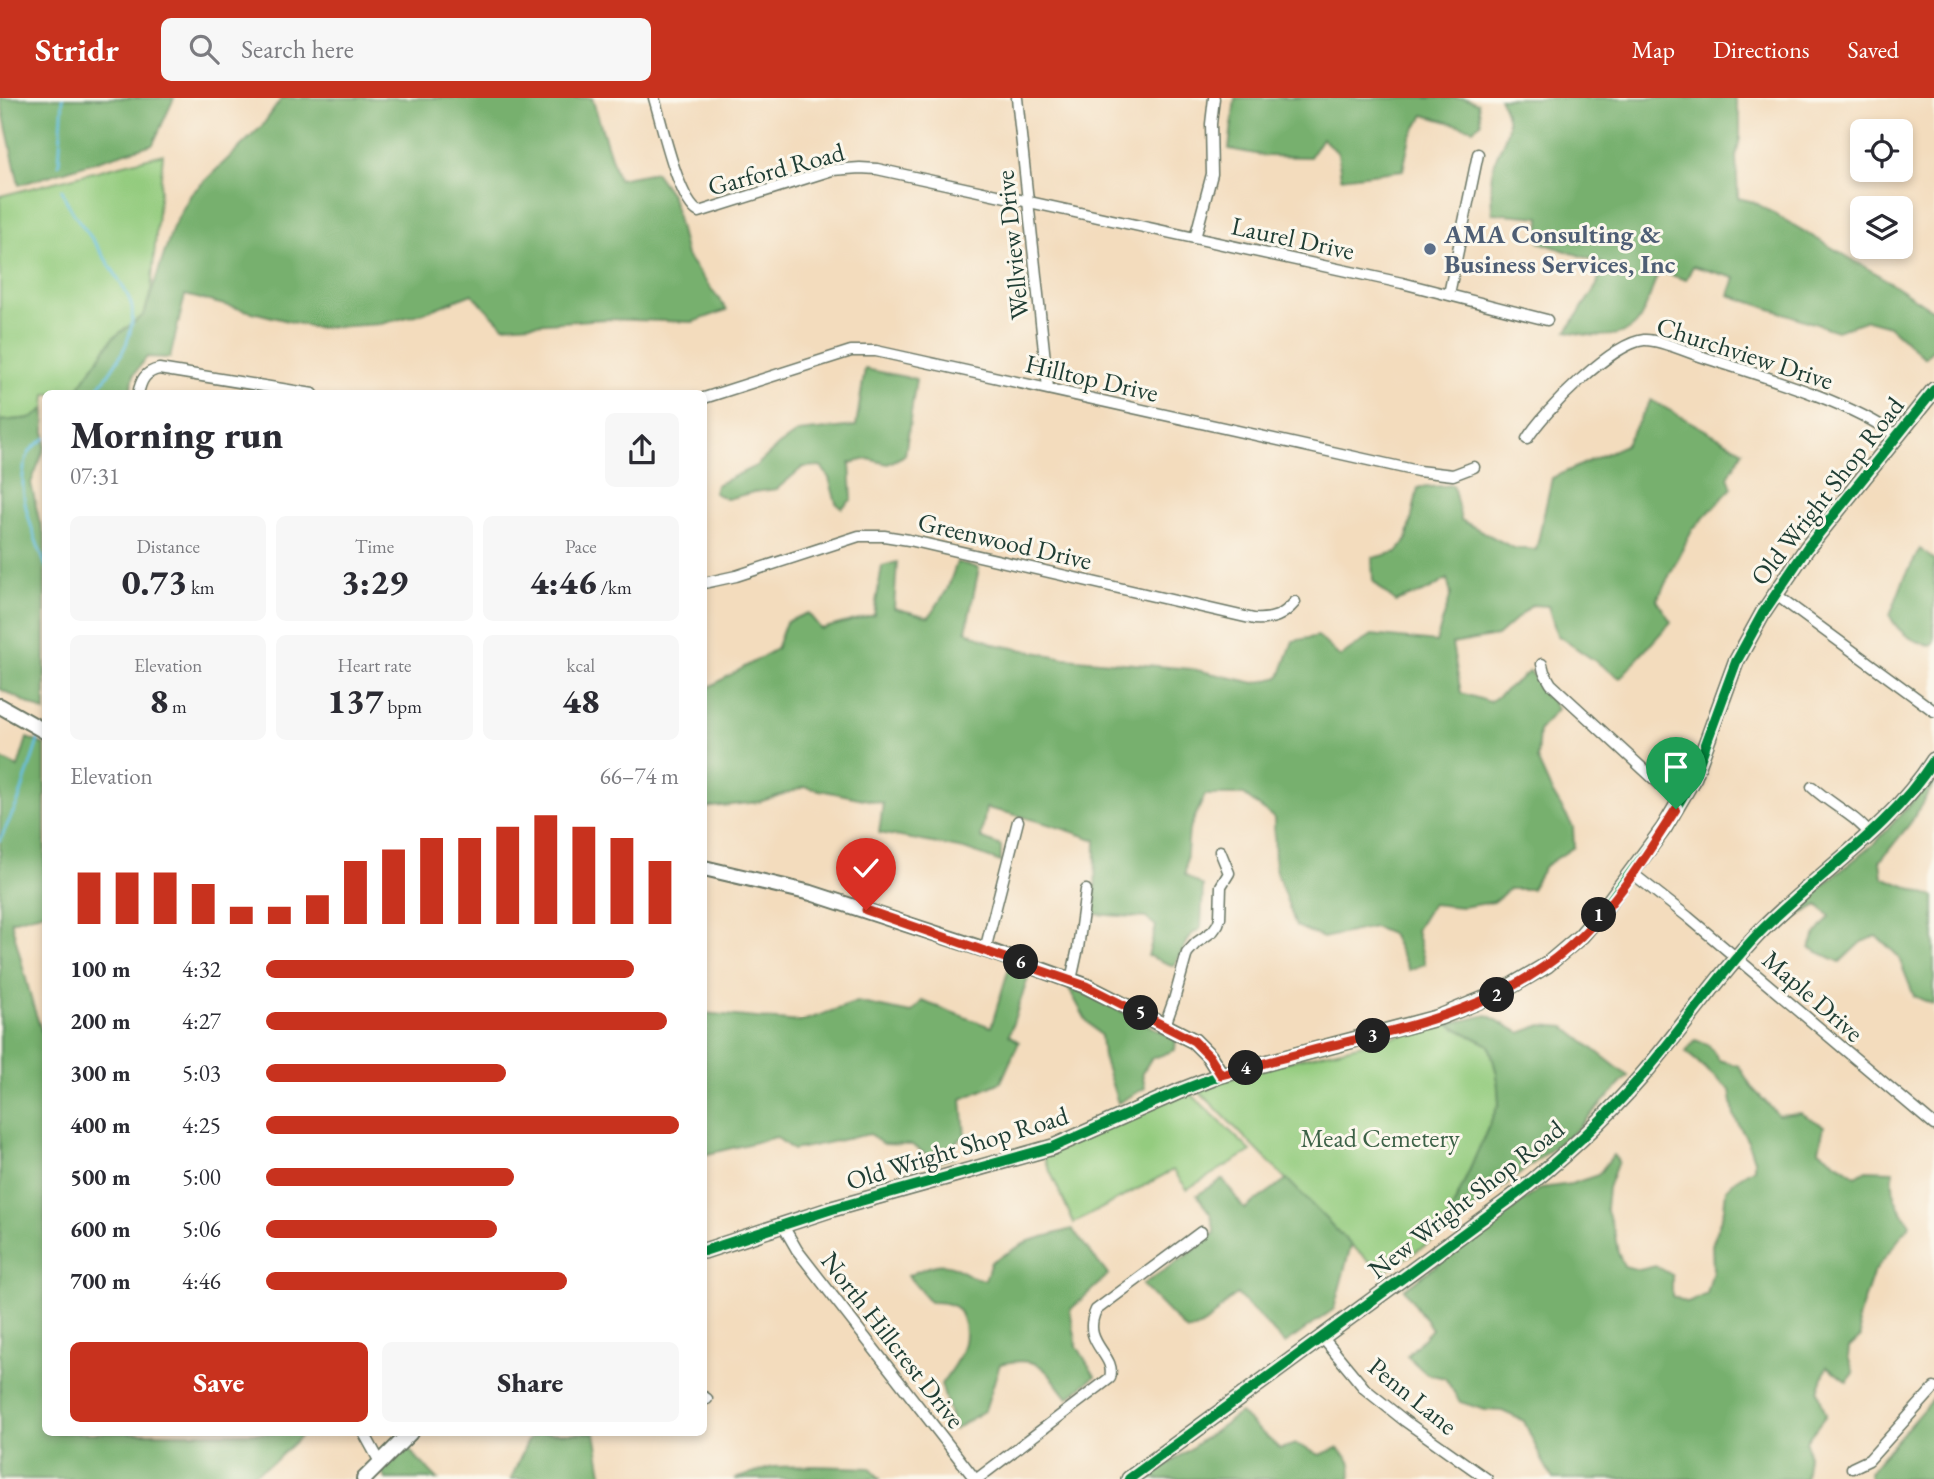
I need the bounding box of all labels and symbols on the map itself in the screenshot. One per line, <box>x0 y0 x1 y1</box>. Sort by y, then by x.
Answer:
street label: Garford Road <box>704 134 849 204</box>
street label: Wellview Drive <box>987 168 1037 322</box>
street label: Laurel Drive <box>1228 208 1358 268</box>
place label: AMA Consulting & Business Services, Inc <box>1443 217 1676 281</box>
marker: AMA Consulting & Business Services, Inc <box>1422 241 1438 257</box>
street label: Churchview Drive <box>1652 308 1838 398</box>
street label: Hilltop Drive <box>1022 346 1162 410</box>
street label: Old Wright Shop Road <box>1743 389 1912 592</box>
street label: Greenwood Drive <box>915 504 1095 578</box>
pin <box>1646 737 1706 809</box>
pin <box>836 838 896 910</box>
pin: 1 <box>1582 898 1616 932</box>
street label: Maple Drive <box>1755 943 1871 1049</box>
pin: 6 <box>1004 944 1038 980</box>
pin: 2 <box>1480 978 1514 1012</box>
pin: 5 <box>1124 996 1158 1030</box>
pin: 3 <box>1356 1018 1390 1054</box>
pin: 4 <box>1228 1051 1264 1086</box>
street label: Old Wright Shop Road <box>842 1098 1073 1198</box>
street label: New Wright Shop Road <box>1361 1111 1572 1286</box>
park label: Mead Cemetery <box>1300 1121 1460 1155</box>
street label: North Hillcrest Drive <box>813 1245 973 1435</box>
street label: Penn Lane <box>1361 1350 1465 1442</box>

